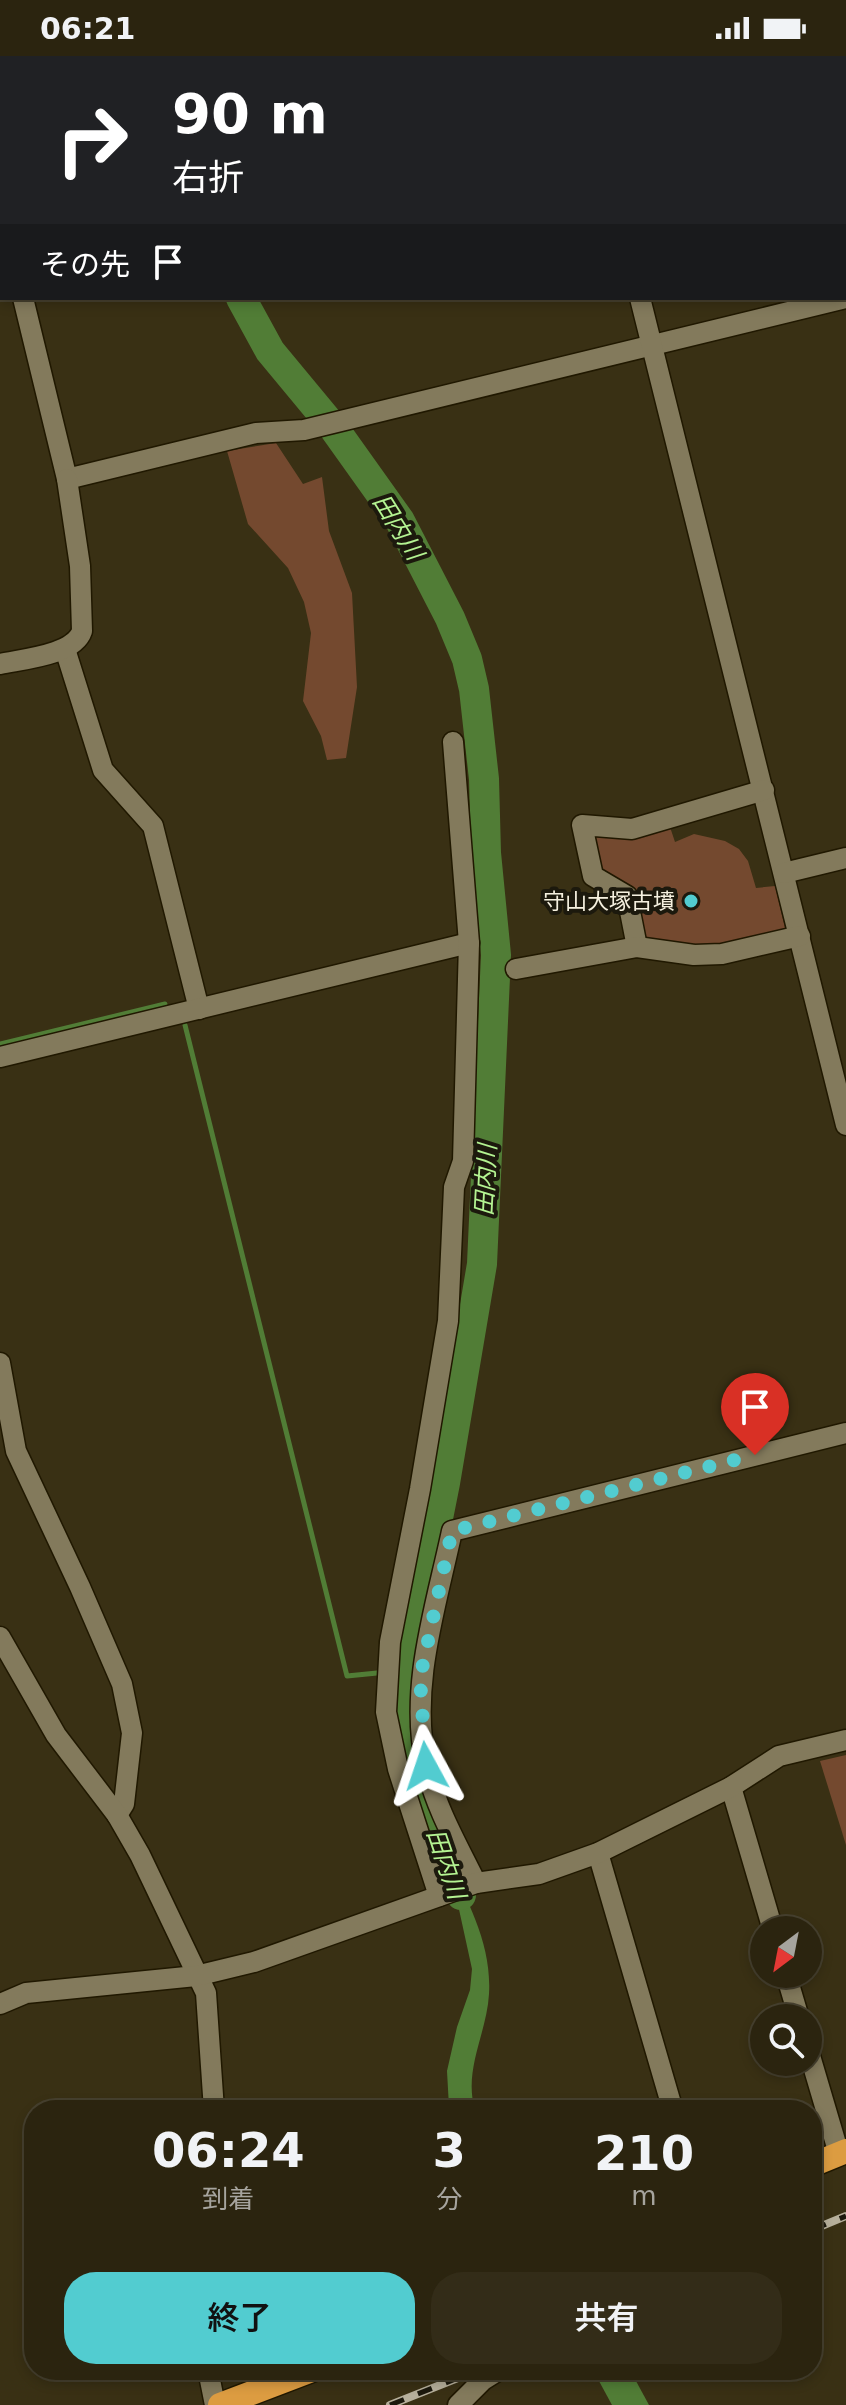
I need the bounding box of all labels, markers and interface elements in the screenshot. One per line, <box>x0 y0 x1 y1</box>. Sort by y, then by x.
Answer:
text: 06:21 <box>40 11 136 46</box>
text: 90 m <box>172 81 328 146</box>
icon: right <box>40 88 144 192</box>
text: 右折 <box>172 157 244 198</box>
icon: arrive <box>146 240 190 284</box>
text: その先 <box>40 247 130 282</box>
water label: 田内川 <box>367 489 431 567</box>
place label: 守山大塚古墳 <box>543 889 675 914</box>
marker: 守山大塚古墳 <box>682 892 700 910</box>
water label: 田内川 <box>470 1140 502 1217</box>
pin <box>721 1373 789 1455</box>
icon: arrive <box>733 1385 777 1429</box>
position arrow <box>384 1724 468 1808</box>
water label: 田内川 <box>421 1825 472 1905</box>
north arrow <box>750 1916 822 1988</box>
map controls <box>750 1916 822 2076</box>
button: search <box>750 2004 822 2076</box>
text: 06:24 <box>152 2122 305 2178</box>
text: 3 <box>433 2122 466 2178</box>
text: 210 <box>594 2125 694 2181</box>
text: m <box>631 2181 657 2211</box>
text: 到着 <box>202 2184 254 2214</box>
text: 分 <box>436 2184 462 2214</box>
button: 終了 <box>64 2272 415 2364</box>
button: 共有 <box>431 2272 782 2364</box>

